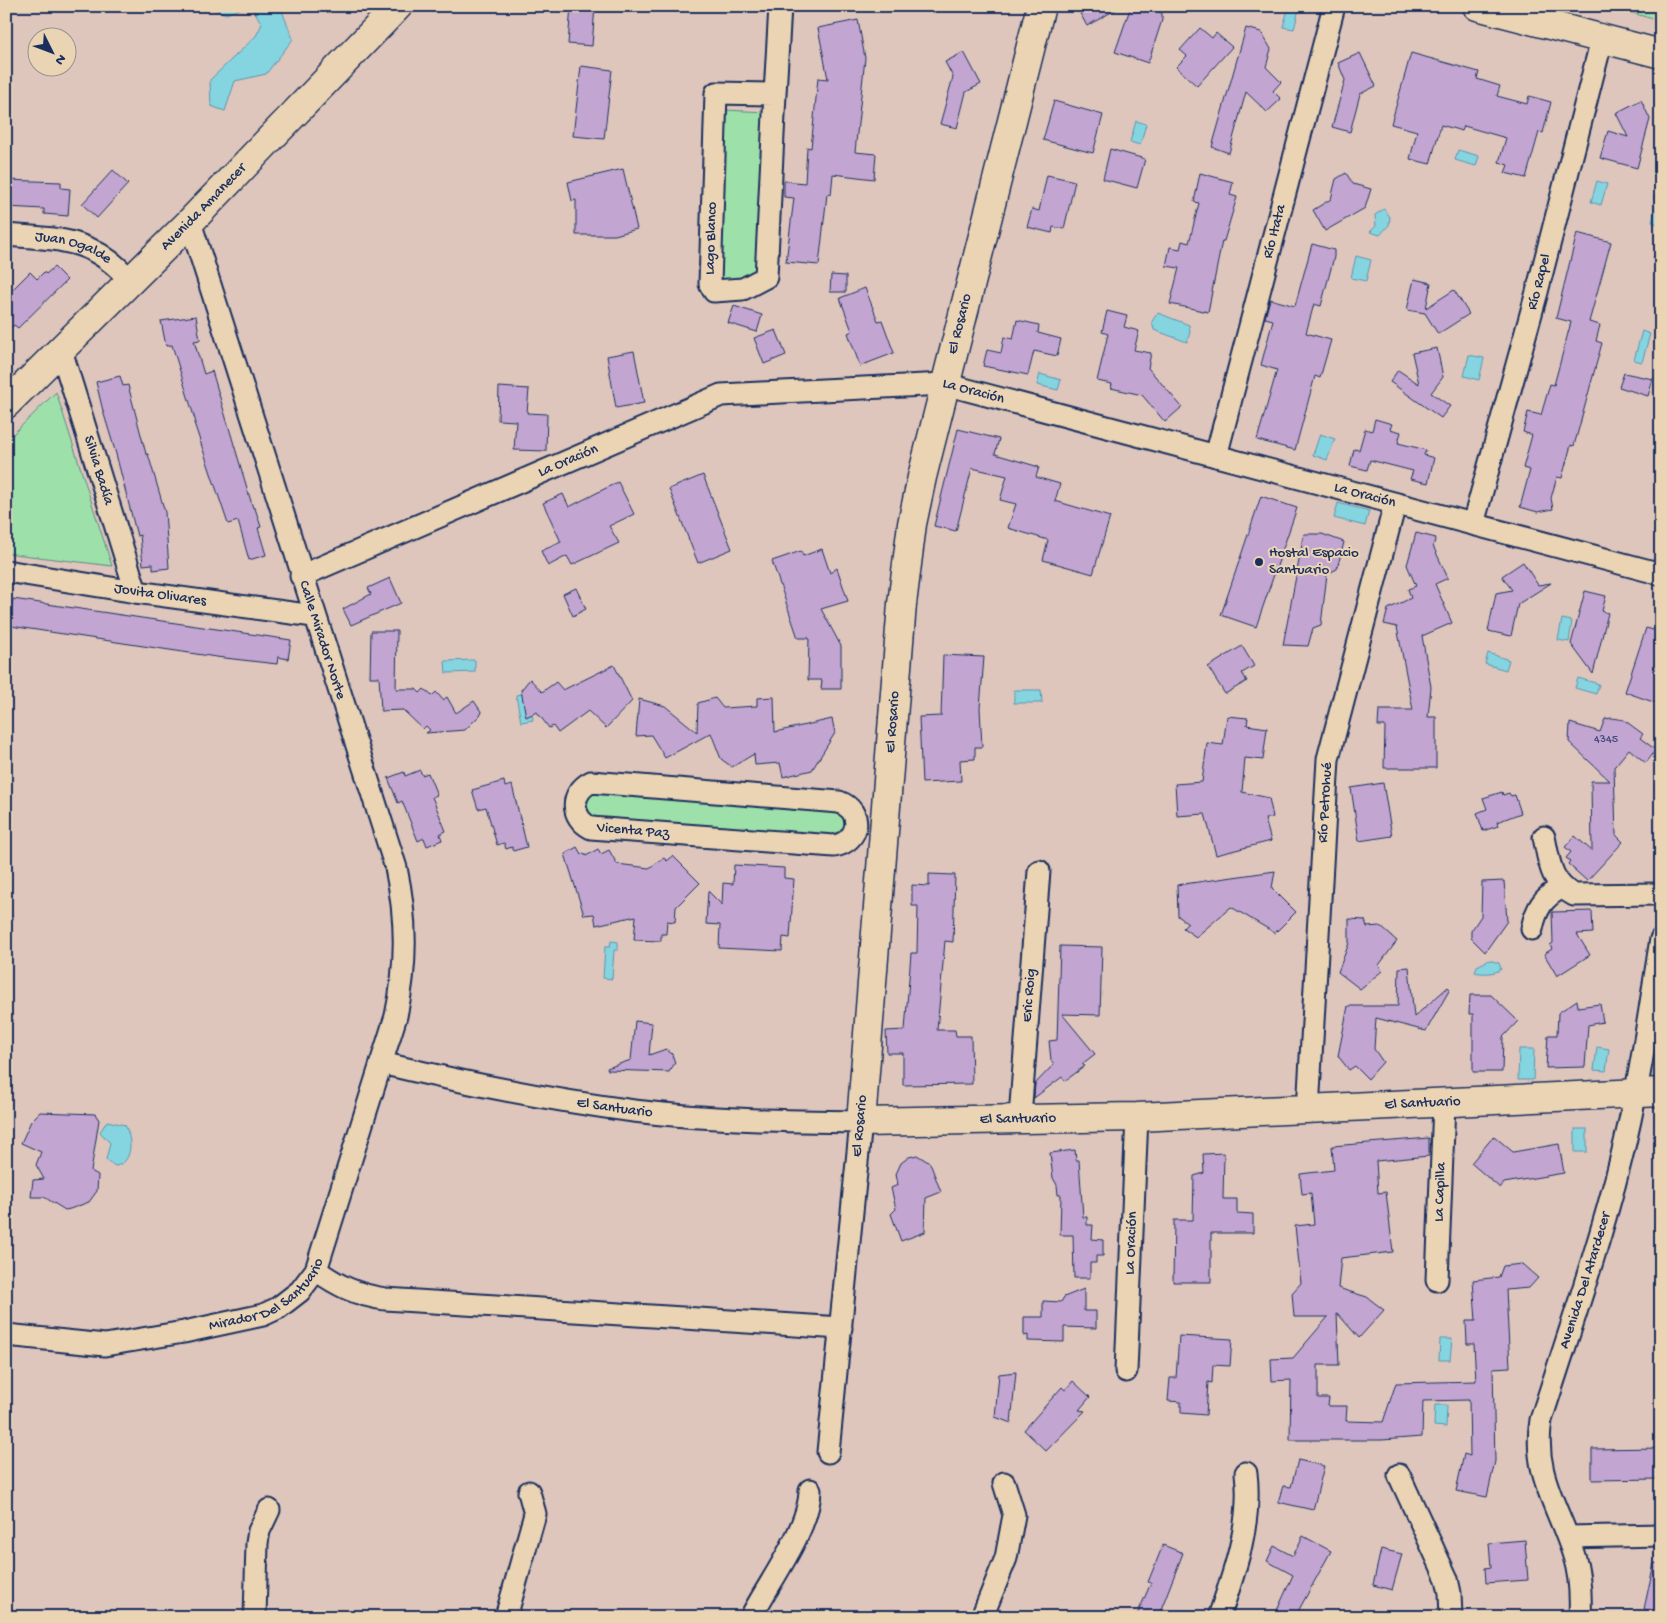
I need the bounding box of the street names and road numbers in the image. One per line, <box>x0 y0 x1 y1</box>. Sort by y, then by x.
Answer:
street label: Avenida Amanecer <box>157 158 252 255</box>
street label: Lago Blanco <box>701 201 722 275</box>
street label: Río Itata <box>1259 202 1291 260</box>
street label: Juan Ogalde <box>34 228 115 268</box>
street label: Río Rapel <box>1523 252 1555 312</box>
street label: El Rosario <box>944 292 976 356</box>
street label: La Oración <box>940 375 1006 408</box>
street label: Silvia Badía <box>79 433 118 508</box>
street label: La Oración <box>536 440 601 482</box>
street label: La Oración <box>1332 479 1398 512</box>
street label: Calle Mirador Norte <box>294 578 350 702</box>
street label: Jovita Olivares <box>113 580 208 610</box>
street label: El Rosario <box>882 690 904 754</box>
street label: Río Petrohué <box>1314 761 1337 843</box>
street label: Vicenta Paz <box>595 819 670 843</box>
street label: Eric Roig <box>1018 968 1040 1023</box>
street label: El Santuario <box>1384 1093 1461 1114</box>
street label: El Santuario <box>575 1094 654 1122</box>
street label: El Rosario <box>848 1094 872 1158</box>
street label: El Santuario <box>979 1109 1057 1129</box>
street label: La Capilla <box>1430 1161 1451 1222</box>
street label: Avenida Del Atardecer <box>1556 1209 1616 1351</box>
street label: La Oración <box>1121 1211 1142 1275</box>
street label: Mirador Del Santuario <box>207 1256 328 1335</box>

